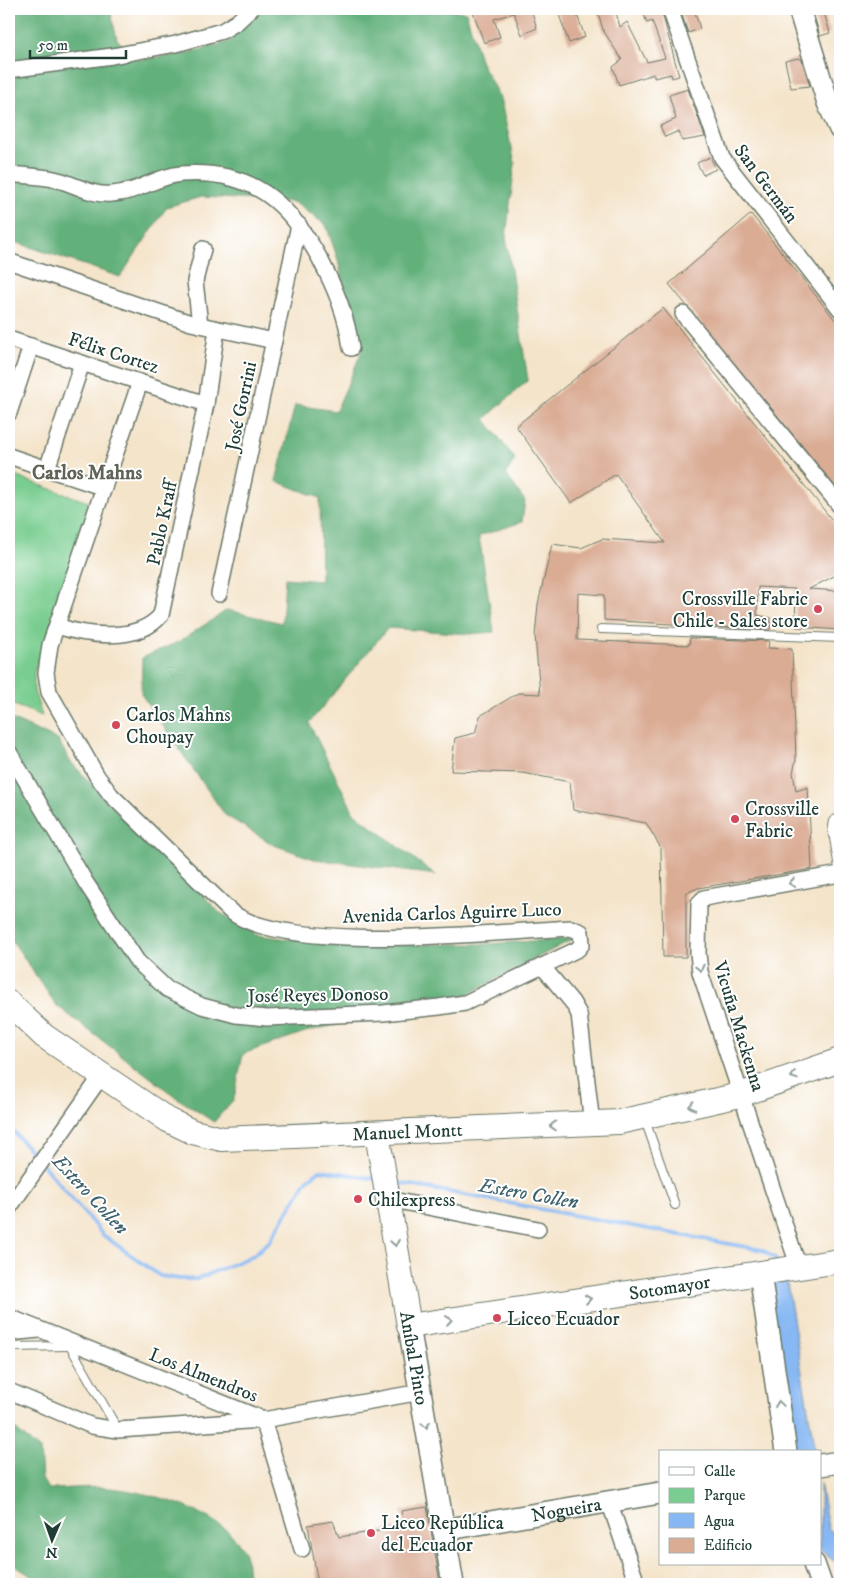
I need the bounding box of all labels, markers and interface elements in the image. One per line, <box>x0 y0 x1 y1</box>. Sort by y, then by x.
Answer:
scale bar <box>30 28 126 60</box>
text: 50 m <box>38 36 68 55</box>
street label: San Germán <box>729 140 803 228</box>
street label: Félix Cortez <box>65 328 162 379</box>
street label: José Gorrini <box>220 359 262 455</box>
district label: Carlos Mahns <box>32 461 142 486</box>
street label: Pablo Kraff <box>142 476 183 568</box>
place label: Crossville Fabric Chile - Sales store <box>673 588 808 633</box>
marker: Crossville Fabric Chile - Sales store <box>812 603 824 615</box>
place label: Carlos Mahns Choupay <box>126 704 231 749</box>
marker: Carlos Mahns Choupay <box>110 719 122 731</box>
place label: Crossville Fabric <box>745 798 819 843</box>
marker: Crossville Fabric <box>729 813 741 825</box>
one-way arrow <box>788 877 797 887</box>
street label: Avenida Carlos Aguirre Luco <box>342 898 562 929</box>
street label: Vicuña Mackenna <box>708 958 769 1094</box>
one-way arrow <box>694 963 705 972</box>
street label: José Reyes Donoso <box>246 983 388 1008</box>
one-way arrow <box>790 1070 799 1080</box>
one-way arrow <box>688 1100 697 1110</box>
street label: Manuel Montt <box>352 1119 463 1146</box>
one-way arrow <box>548 1120 556 1131</box>
water label: Estero Collen <box>46 1149 133 1240</box>
water label: Estero Collen <box>476 1173 580 1216</box>
place label: Chilexpress <box>368 1189 455 1212</box>
marker: Chilexpress <box>352 1193 364 1205</box>
one-way arrow <box>390 1238 400 1247</box>
street label: Sotomayor <box>627 1271 712 1306</box>
one-way arrow <box>584 1294 592 1305</box>
place label: Liceo Ecuador <box>507 1308 620 1331</box>
street label: Aníbal Pinto <box>394 1310 433 1407</box>
marker: Liceo Ecuador <box>491 1312 503 1324</box>
one-way arrow <box>445 1315 453 1326</box>
street label: Los Almendros <box>146 1343 261 1408</box>
one-way arrow <box>774 1399 784 1408</box>
one-way arrow <box>421 1421 431 1430</box>
legend <box>659 1450 822 1566</box>
text: Calle <box>704 1462 736 1481</box>
text: Parque <box>704 1486 745 1505</box>
street label: Nogueira <box>530 1493 603 1528</box>
place label: Liceo República del Ecuador <box>381 1512 504 1557</box>
text: Agua <box>704 1512 735 1531</box>
north arrow <box>28 1516 78 1566</box>
marker: Liceo República del Ecuador <box>365 1527 377 1539</box>
text: Edificio <box>704 1536 752 1555</box>
text: N <box>45 1543 58 1561</box>

